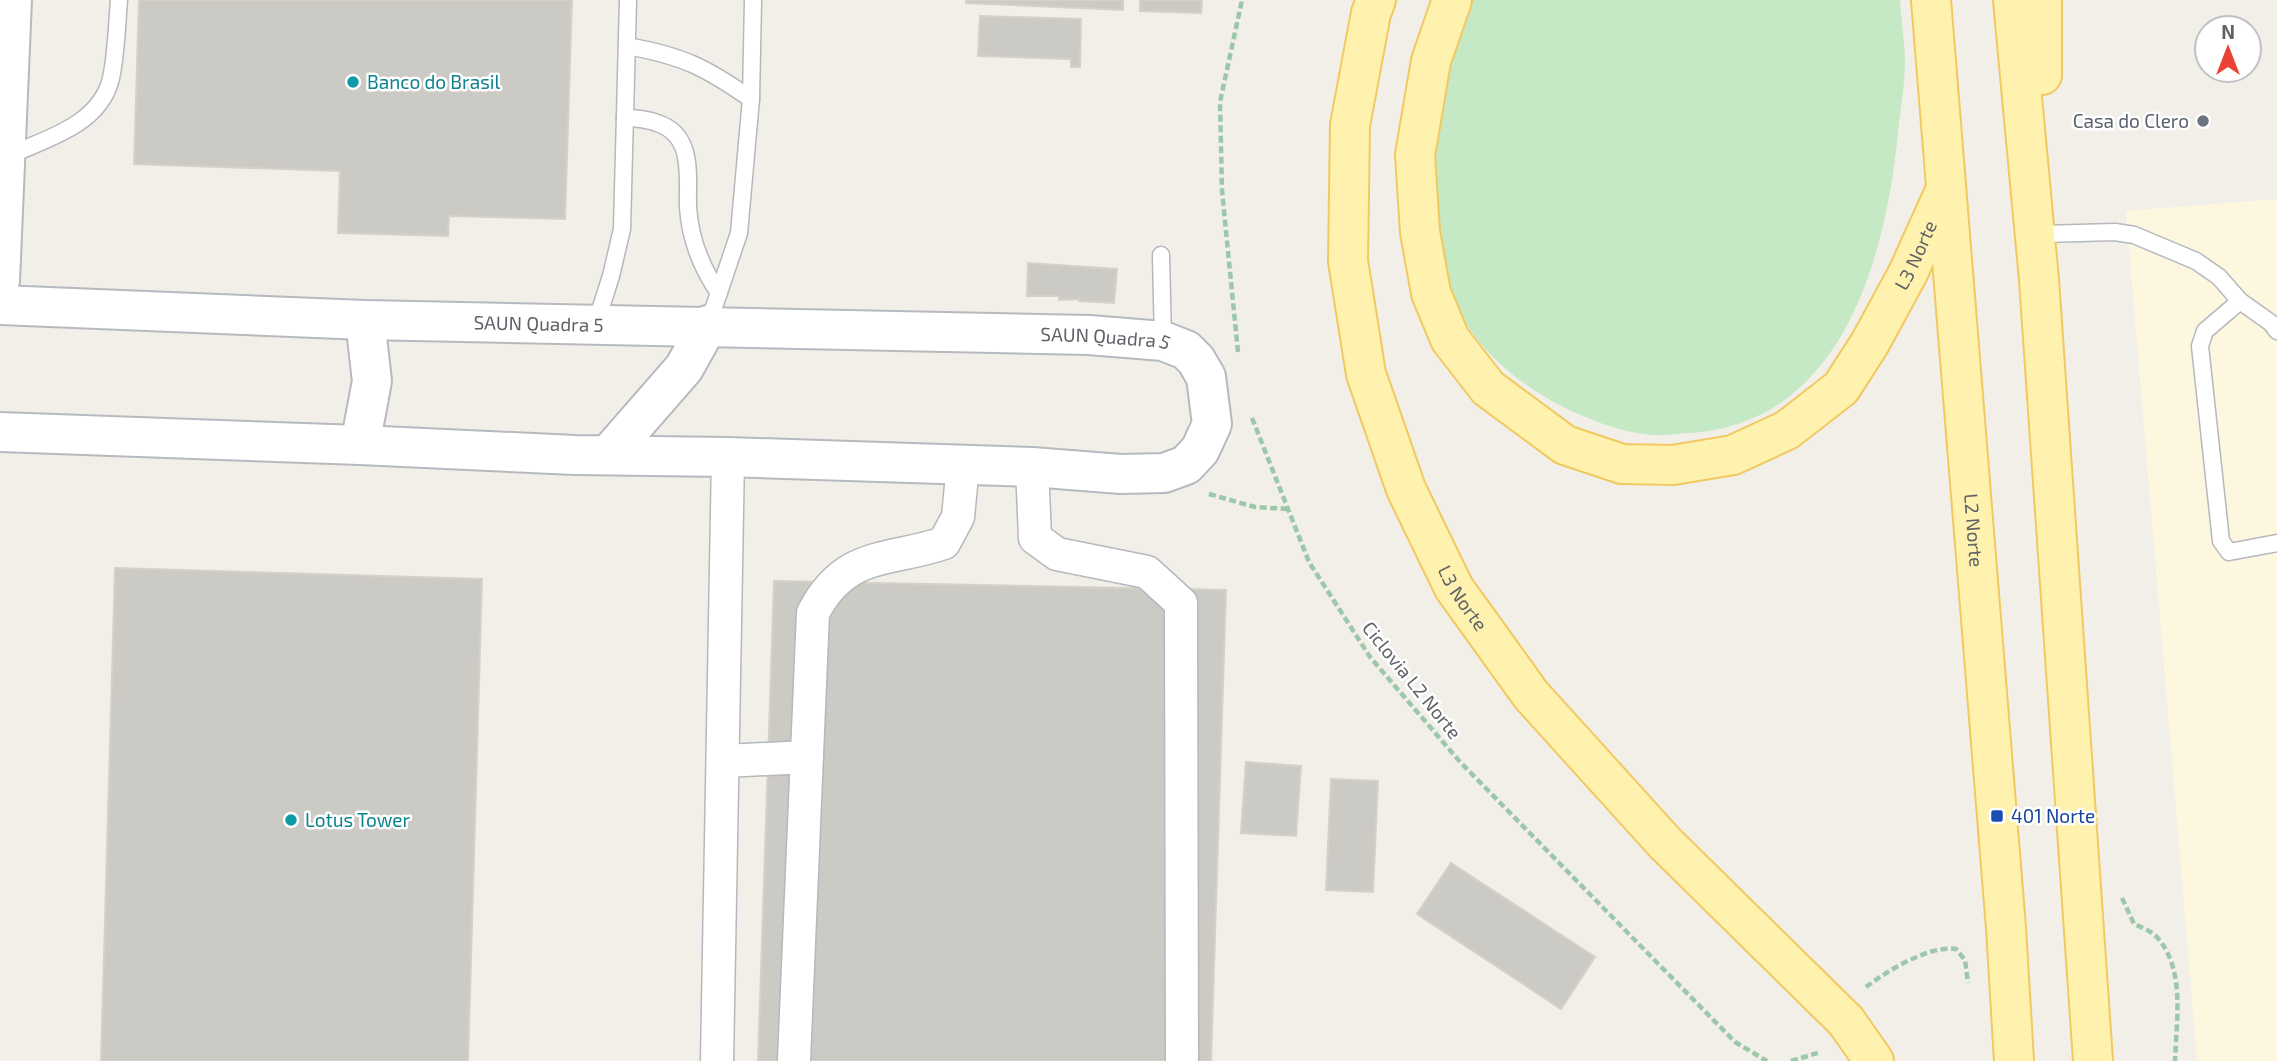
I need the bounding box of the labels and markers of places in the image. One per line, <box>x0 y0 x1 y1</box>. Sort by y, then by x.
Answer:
place label: Banco do Brasil <box>367 70 501 93</box>
marker: Banco do Brasil <box>345 74 361 90</box>
place label: Casa do Clero <box>2073 109 2189 132</box>
marker: Casa do Clero <box>2195 113 2211 129</box>
place label: 401 Norte <box>2011 804 2095 827</box>
place label: Lotus Tower <box>305 808 410 831</box>
marker: 401 Norte <box>1989 808 2005 824</box>
marker: Lotus Tower <box>283 812 299 828</box>

